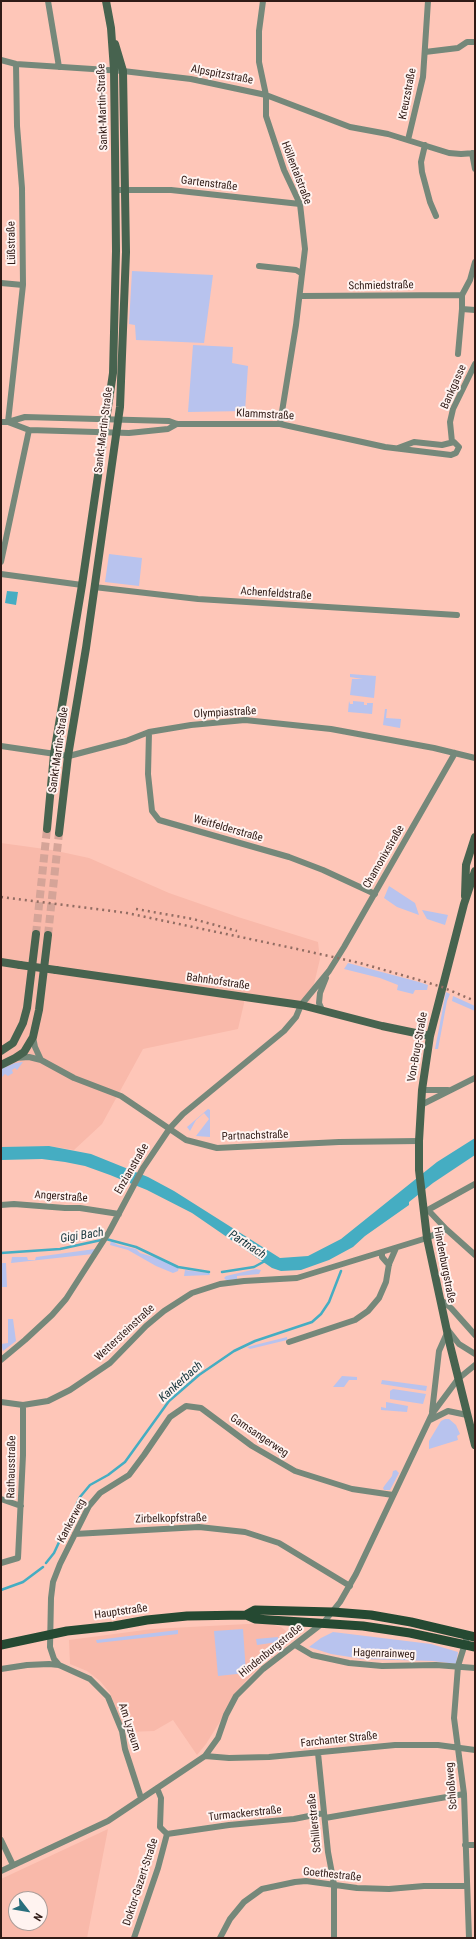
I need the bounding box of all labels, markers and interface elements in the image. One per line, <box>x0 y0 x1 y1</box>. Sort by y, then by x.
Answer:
street label: Alpspitzstraße <box>190 63 254 87</box>
street label: Sankt-Martin-Straße <box>95 64 111 150</box>
street label: Kreuzstraße <box>397 67 419 121</box>
street label: Höllentalstraße <box>278 140 314 206</box>
street label: Gartenstraße <box>180 174 238 194</box>
street label: Lüßstraße <box>5 221 19 265</box>
street label: Schmiedstraße <box>348 279 414 293</box>
street label: Bankgasse <box>438 363 470 411</box>
street label: Sankt-Martin-Straße <box>92 386 116 474</box>
street label: Klammstraße <box>236 407 294 423</box>
street label: Achenfeldstraße <box>240 585 312 603</box>
street label: Olympiastraße <box>193 705 257 721</box>
street label: Sankt-Martin-Straße <box>46 706 72 794</box>
street label: Weitfelderstraße <box>192 813 264 845</box>
street label: Chamonixstraße <box>361 823 407 891</box>
street label: Bahnhofstraße <box>185 971 251 993</box>
street label: Von-Brug-Straße <box>405 1011 431 1083</box>
street label: Partnachstraße <box>221 1128 289 1144</box>
street label: Enzianstraße <box>112 1141 152 1197</box>
street label: Angerstraße <box>34 1189 88 1205</box>
water label: Gigi Bach <box>59 1225 105 1247</box>
street label: Hindenburgstraße <box>430 1226 458 1304</box>
water label: Partnach <box>226 1228 268 1262</box>
street label: Wettersteinstraße <box>92 1302 158 1364</box>
water label: Kankerbach <box>156 1359 206 1405</box>
street label: Gamsangerweg <box>227 1412 291 1460</box>
street label: Rathausstraße <box>5 1435 19 1499</box>
street label: Kankerweg <box>55 1497 89 1545</box>
street label: Zirbelkopfstraße <box>135 1512 207 1526</box>
street label: Hauptstraße <box>94 1602 148 1622</box>
street label: Hindenburgstraße <box>237 1621 305 1681</box>
street label: Hagenrainweg <box>353 1646 415 1662</box>
street label: Am Lyzeum <box>115 1701 143 1753</box>
street label: Farchanter Straße <box>300 1729 378 1751</box>
street label: Schloßweg <box>443 1762 461 1810</box>
street label: Schillerstraße <box>305 1793 325 1853</box>
street label: Turmackerstraße <box>208 1804 282 1824</box>
street label: Doktor-Gazert-Straße <box>121 1837 161 1927</box>
street label: Goethestraße <box>302 1865 362 1885</box>
north arrow <box>8 1891 48 1931</box>
text: N <box>31 1911 45 1923</box>

